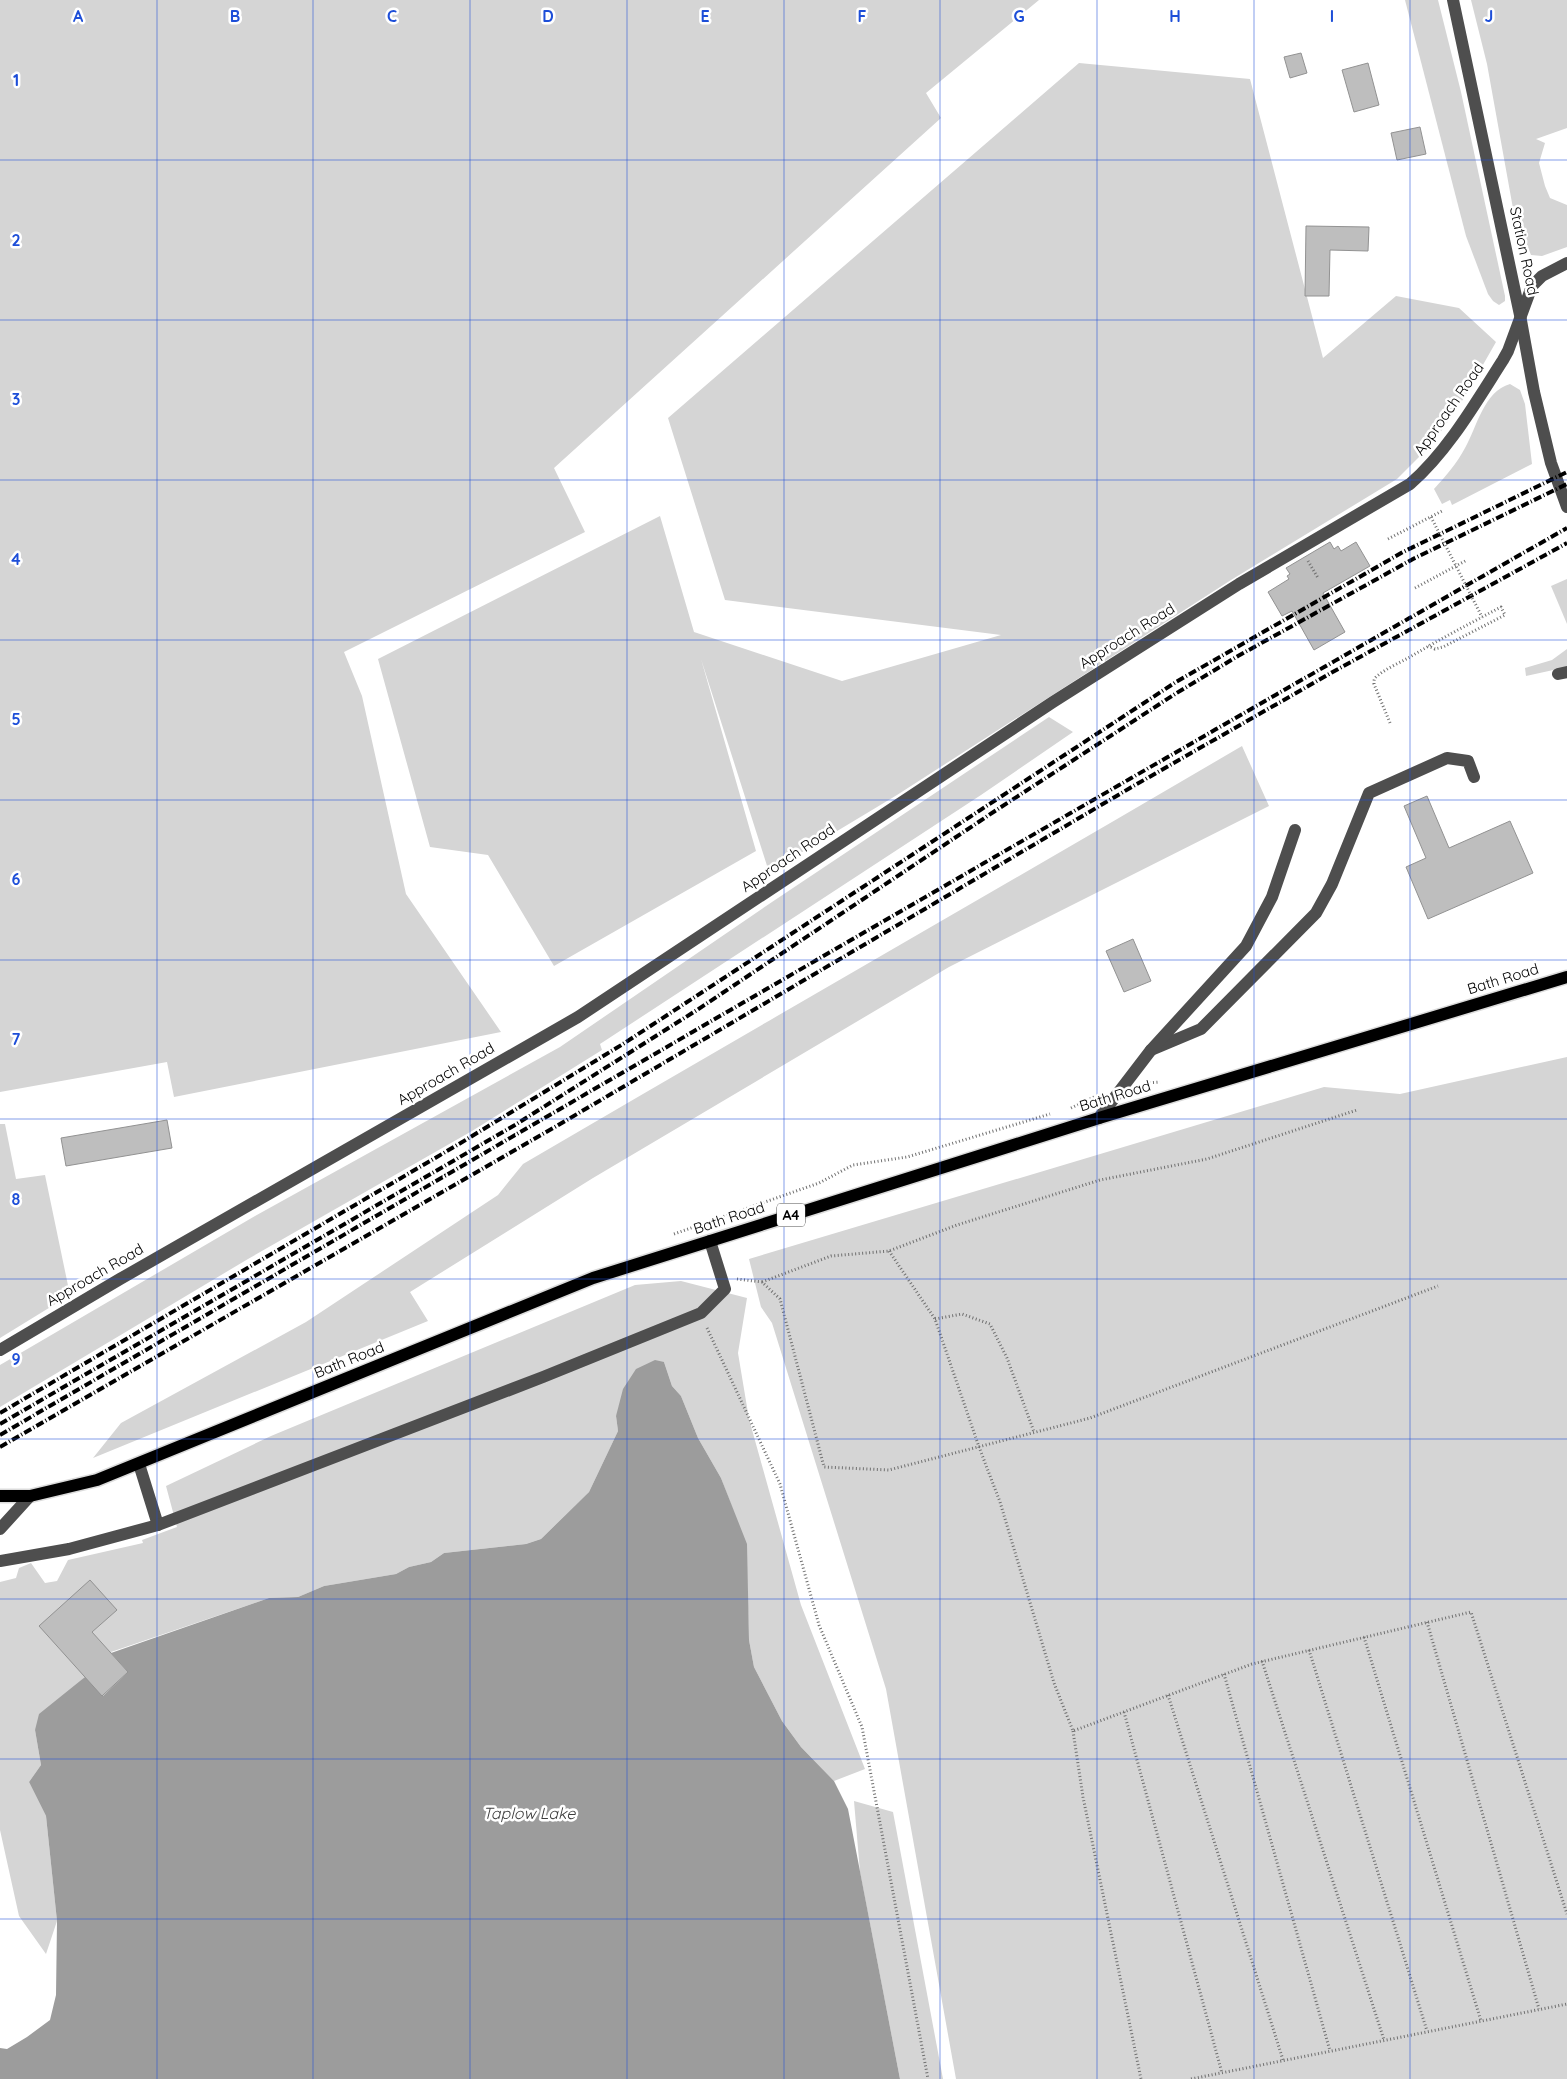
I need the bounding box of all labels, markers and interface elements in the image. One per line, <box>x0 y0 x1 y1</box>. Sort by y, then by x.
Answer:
text: A <box>73 6 84 26</box>
text: B <box>230 6 240 26</box>
text: C <box>387 6 397 26</box>
text: D <box>542 6 554 26</box>
text: E <box>700 6 710 26</box>
text: F <box>858 6 867 26</box>
text: G <box>1013 6 1025 26</box>
text: H <box>1169 6 1181 26</box>
text: I <box>1330 6 1334 26</box>
text: J <box>1485 6 1493 26</box>
text: 1 <box>13 70 19 90</box>
street label: Station Road <box>1506 205 1543 297</box>
text: 2 <box>11 230 21 250</box>
street label: Approach Road <box>1410 359 1488 459</box>
text: 3 <box>12 389 20 409</box>
text: 4 <box>11 549 21 569</box>
street label: Approach Road <box>1075 599 1178 673</box>
text: 5 <box>11 709 21 729</box>
street label: Approach Road <box>737 819 838 896</box>
text: 6 <box>12 869 21 889</box>
street label: Bath Road <box>1465 959 1541 998</box>
text: 7 <box>12 1029 21 1049</box>
street label: Approach Road <box>394 1038 498 1109</box>
street label: Bath Road <box>1077 1076 1153 1115</box>
text: 8 <box>12 1189 21 1209</box>
street label: Bath Road <box>691 1197 767 1238</box>
road number: A4 <box>777 1204 805 1226</box>
street label: Approach Road <box>43 1239 147 1310</box>
street label: Bath Road <box>311 1337 387 1382</box>
text: 9 <box>11 1349 21 1369</box>
water label: Taplow Lake <box>483 1803 576 1823</box>

